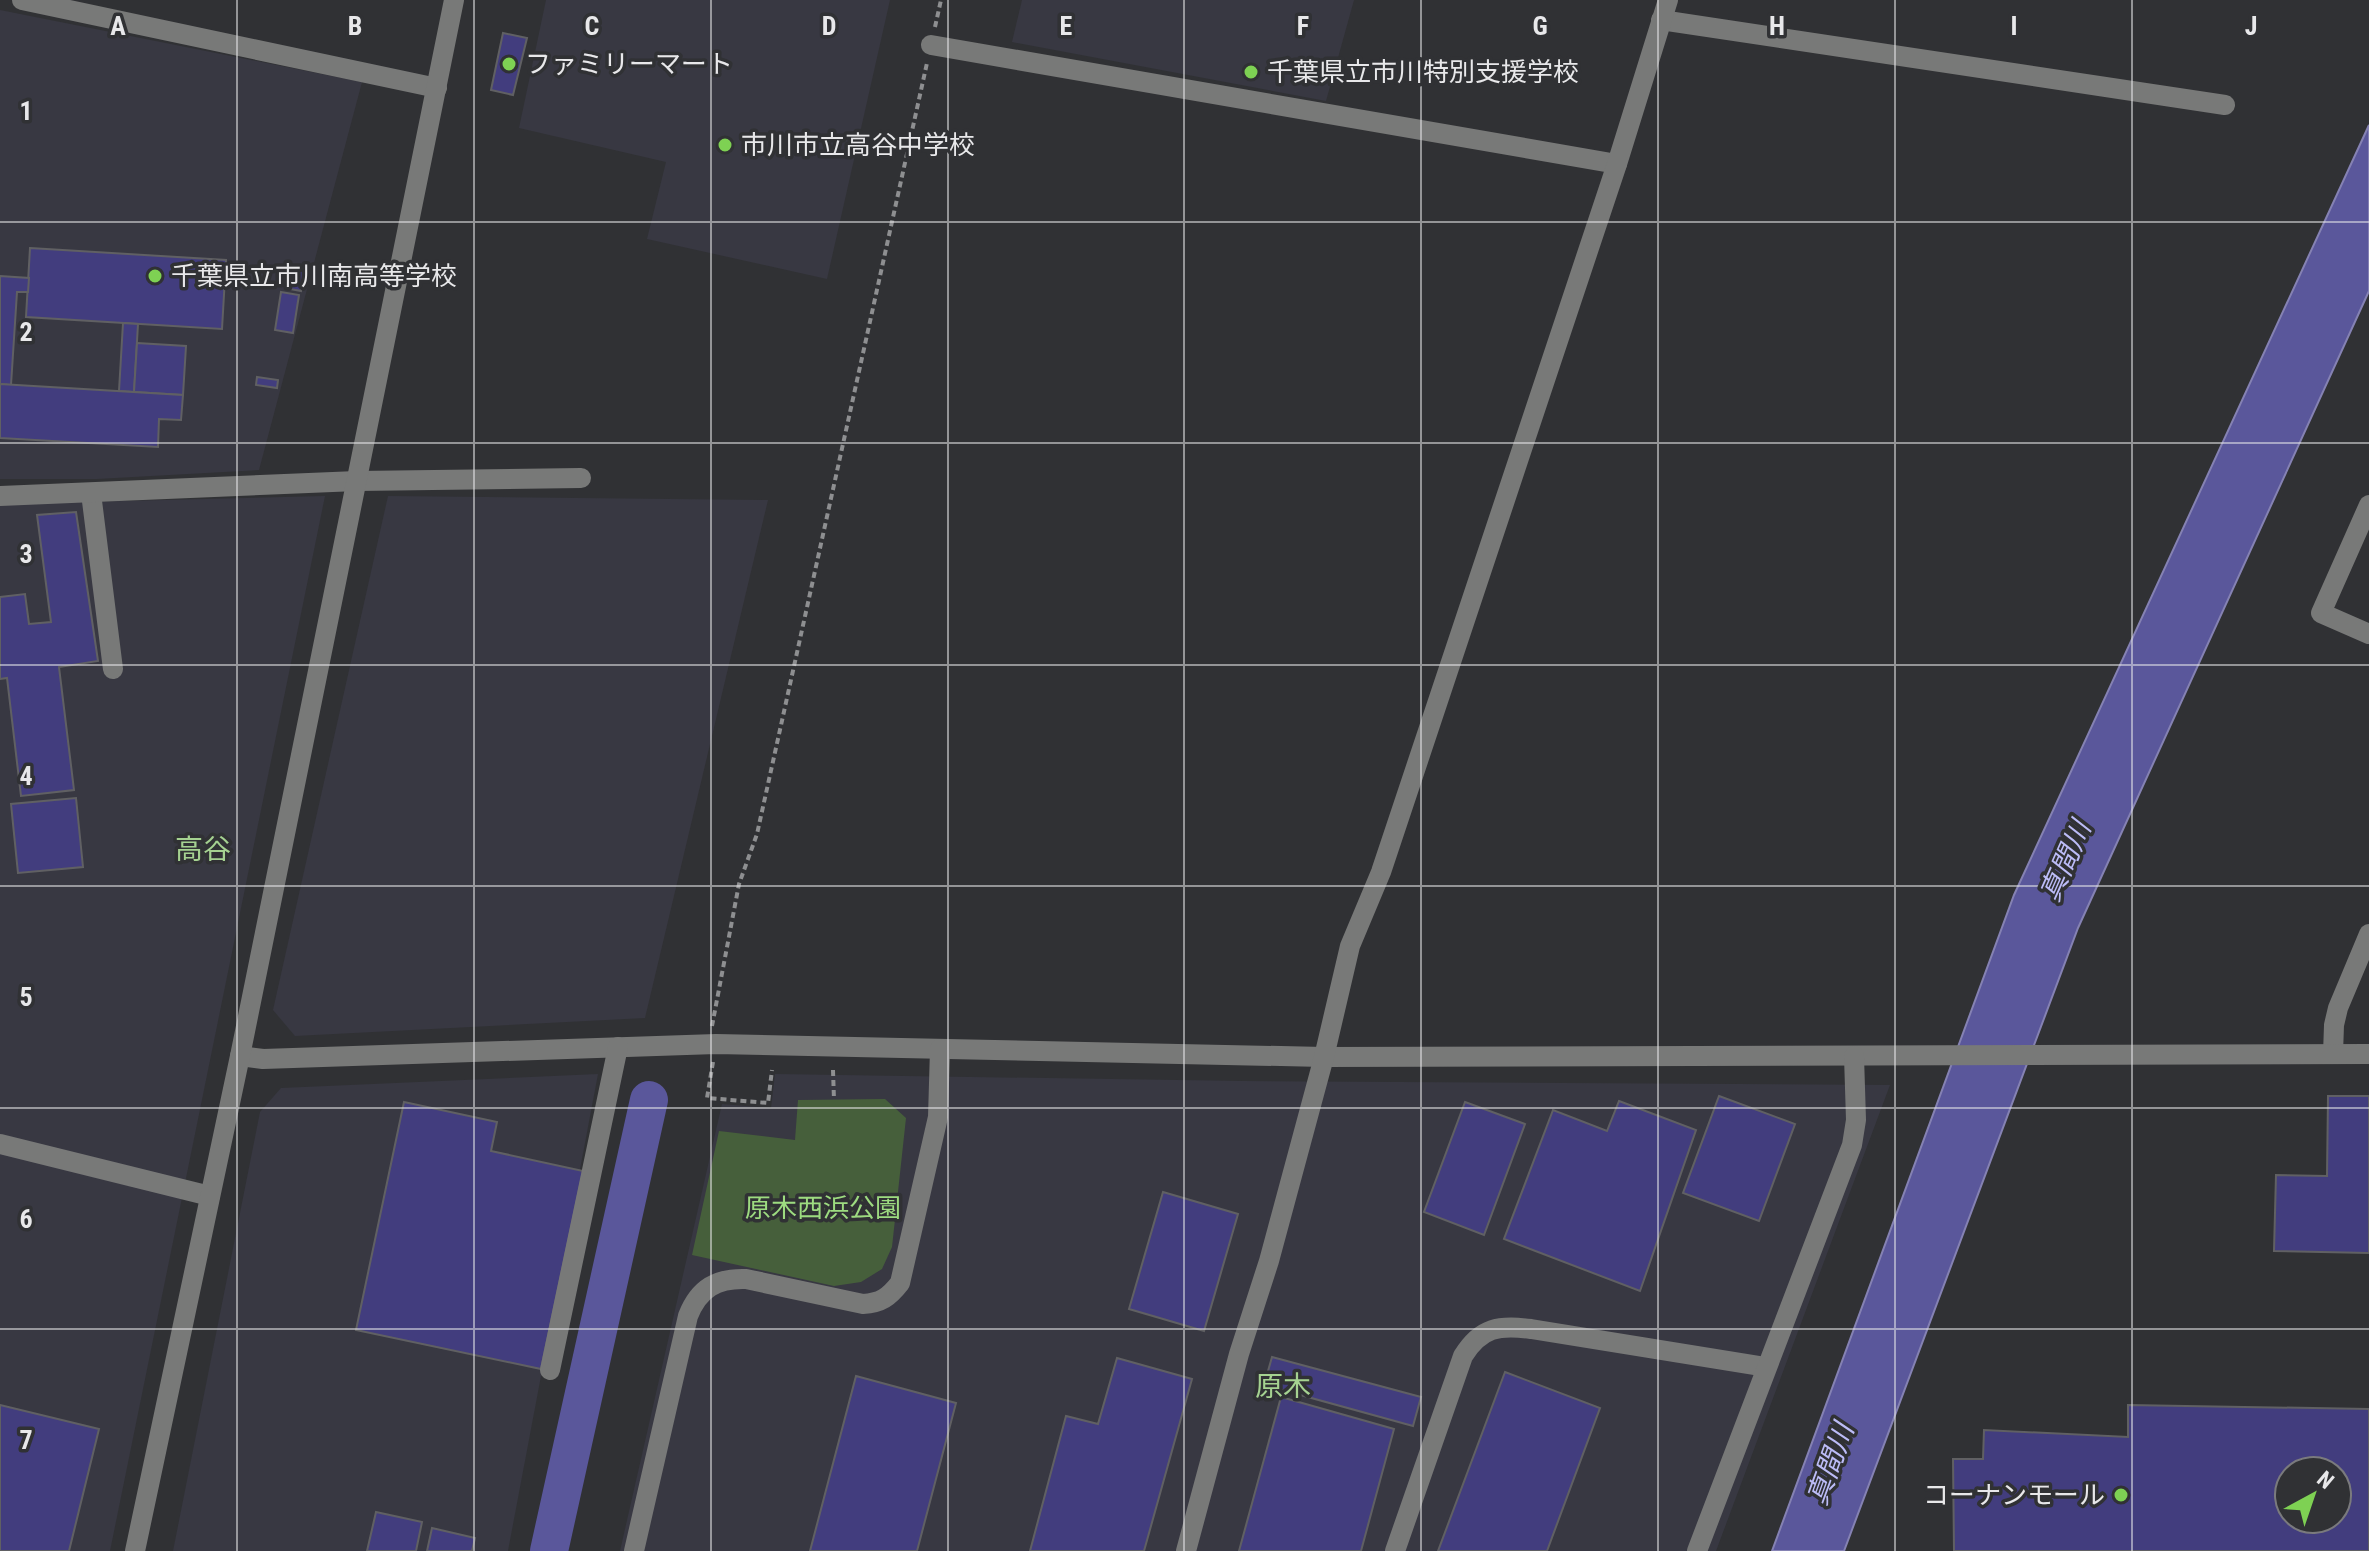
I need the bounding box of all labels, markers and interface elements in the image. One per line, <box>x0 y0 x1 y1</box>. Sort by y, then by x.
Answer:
text: A <box>110 11 126 41</box>
text: B <box>348 11 362 41</box>
text: C <box>585 11 600 41</box>
text: D <box>822 11 836 41</box>
text: E <box>1060 11 1073 41</box>
text: F <box>1297 11 1309 41</box>
text: G <box>1532 11 1548 41</box>
text: H <box>1769 11 1785 41</box>
text: I <box>2010 11 2018 41</box>
text: J <box>2245 11 2257 41</box>
place label: ファミリーマート <box>525 49 733 79</box>
marker: ファミリーマート <box>500 55 518 73</box>
place label: 千葉県立市川特別支援学校 <box>1267 57 1579 87</box>
marker: 千葉県立市川特別支援学校 <box>1242 63 1260 81</box>
text: 1 <box>19 96 33 126</box>
place label: 市川市立高谷中学校 <box>741 130 975 160</box>
marker: 市川市立高谷中学校 <box>716 136 734 154</box>
place label: 千葉県立市川南高等学校 <box>171 261 457 291</box>
marker: 千葉県立市川南高等学校 <box>146 267 164 285</box>
text: 2 <box>19 317 33 347</box>
text: 3 <box>19 539 33 569</box>
text: 4 <box>19 761 33 791</box>
water label: 真間川 <box>2033 813 2099 906</box>
district label: 高谷 <box>175 833 231 866</box>
text: 5 <box>19 982 33 1012</box>
park label: 原木西浜公園 <box>745 1193 901 1223</box>
text: 6 <box>19 1204 33 1234</box>
district label: 原木 <box>1255 1370 1311 1403</box>
water label: 真間川 <box>1801 1416 1861 1509</box>
text: 7 <box>19 1425 33 1455</box>
north arrow <box>2273 1455 2353 1535</box>
text: N <box>2312 1466 2339 1494</box>
place label: コーナンモール <box>1923 1480 2105 1510</box>
marker: コーナンモール <box>2112 1486 2130 1504</box>

